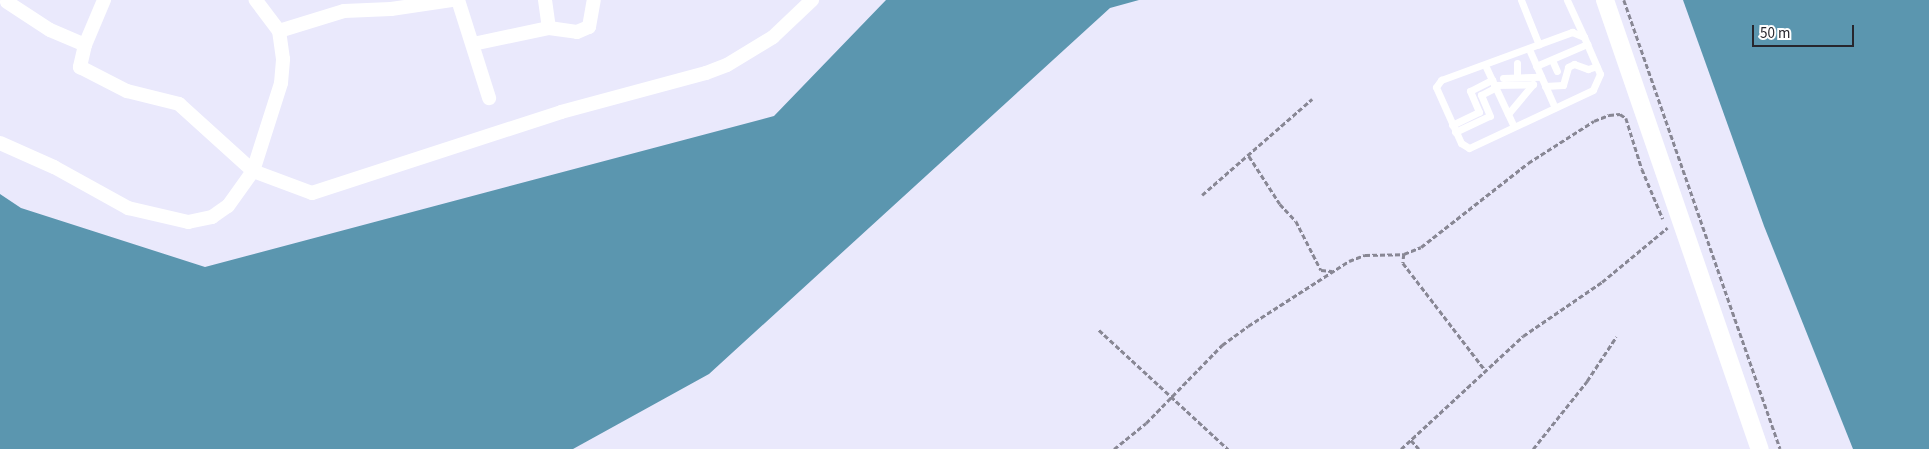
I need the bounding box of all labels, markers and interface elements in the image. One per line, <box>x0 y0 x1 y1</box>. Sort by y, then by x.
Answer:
scale bar <box>1754 15 1856 47</box>
text: 50 m <box>1760 23 1790 44</box>

